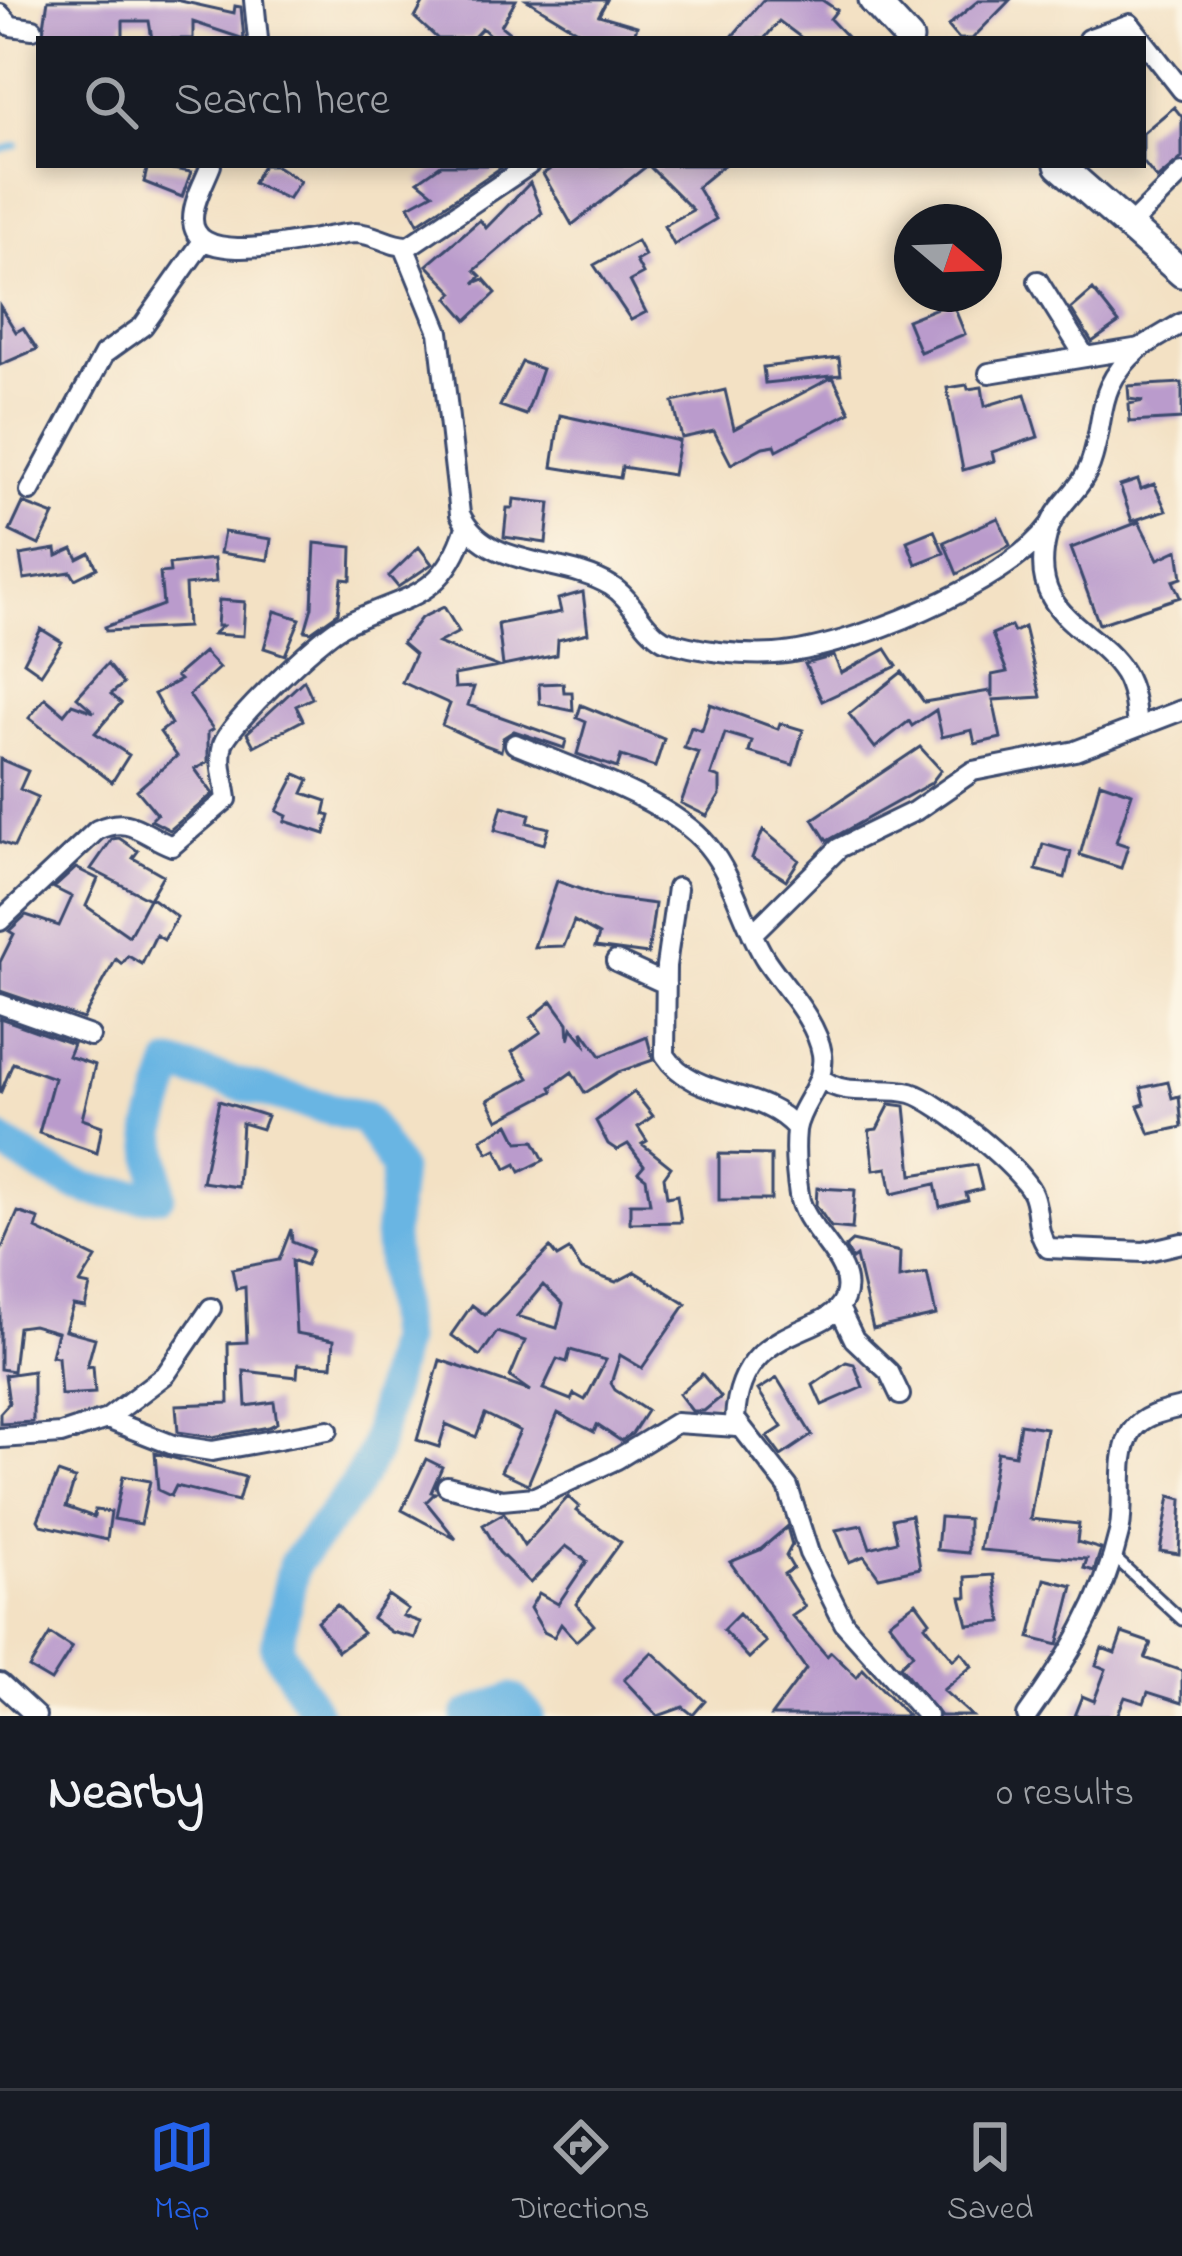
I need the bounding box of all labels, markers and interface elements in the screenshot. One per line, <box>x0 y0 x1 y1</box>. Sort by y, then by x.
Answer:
search box <box>36 36 1146 168</box>
icon: search <box>78 69 144 135</box>
text: Search here <box>174 69 390 135</box>
north arrow <box>894 204 1002 312</box>
text: Nearby <box>48 1757 204 1832</box>
text: 0 results <box>996 1766 1134 1823</box>
tab: Map <box>149 2114 215 2234</box>
tab: Directions <box>512 2114 650 2234</box>
tab: Saved <box>947 2114 1033 2234</box>

